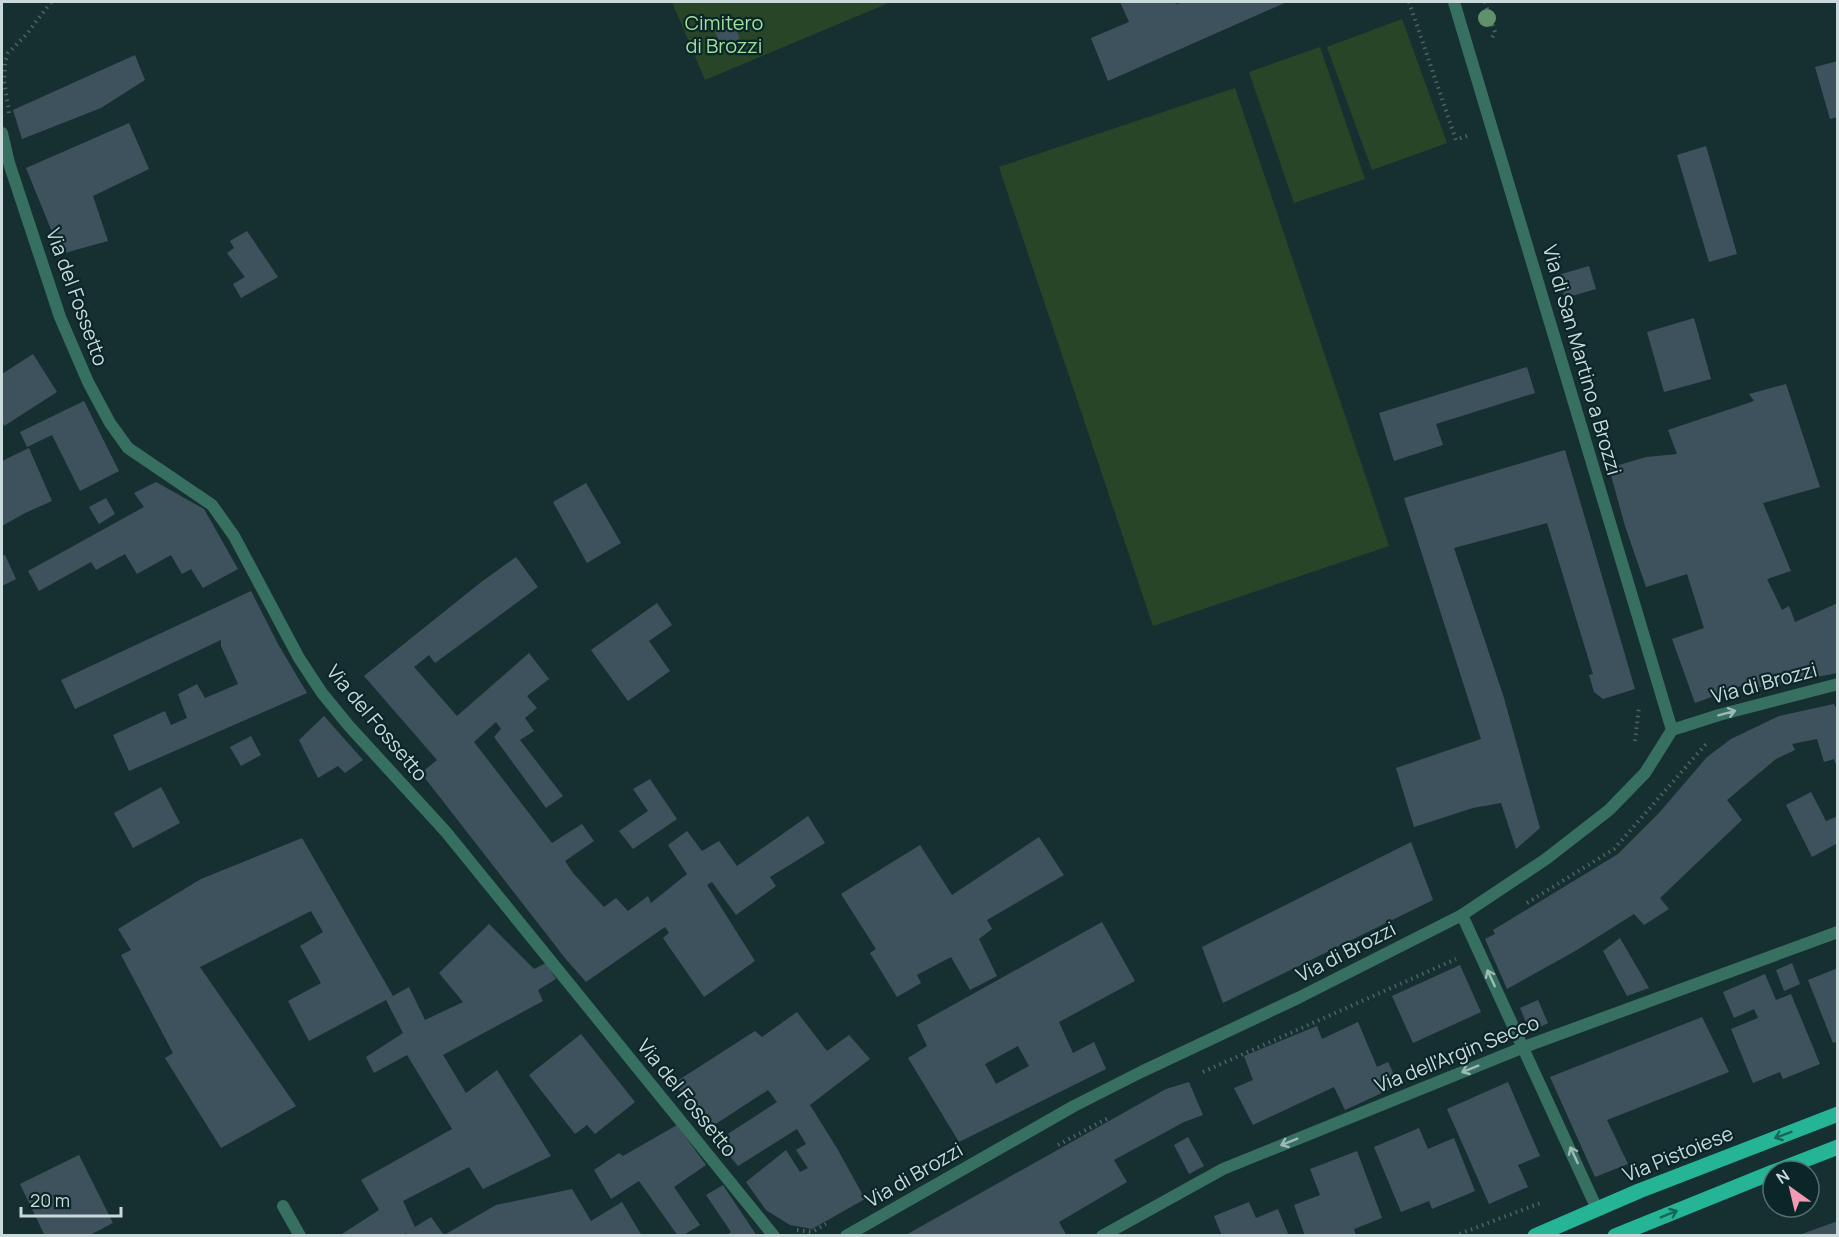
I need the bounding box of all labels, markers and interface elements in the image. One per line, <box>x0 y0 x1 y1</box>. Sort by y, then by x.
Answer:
park label: Cimitero di Brozzi <box>685 9 764 59</box>
street label: Via del Fossetto <box>40 224 115 370</box>
street label: Via di San Martino a Brozzi <box>1537 242 1628 478</box>
street label: Via di Brozzi <box>1708 655 1820 710</box>
street label: Via del Fossetto <box>321 659 434 787</box>
one-way arrow <box>1717 706 1736 718</box>
street label: Via di Brozzi <box>1291 915 1400 988</box>
one-way arrow <box>1485 970 1497 988</box>
street label: Via dell'Argin Secco <box>1371 1008 1543 1099</box>
street label: Via del Fossetto <box>631 1033 743 1162</box>
one-way arrow <box>1461 1064 1480 1075</box>
street label: Via Pistoiese <box>1619 1119 1737 1188</box>
one-way arrow <box>1774 1130 1793 1141</box>
street label: Via di Brozzi <box>860 1136 967 1213</box>
one-way arrow <box>1280 1137 1299 1148</box>
one-way arrow <box>1567 1146 1578 1164</box>
north arrow <box>1761 1159 1821 1219</box>
text: N <box>1772 1164 1794 1189</box>
scale bar <box>21 1180 122 1218</box>
text: 20 m <box>30 1188 70 1212</box>
one-way arrow <box>1659 1208 1678 1219</box>

